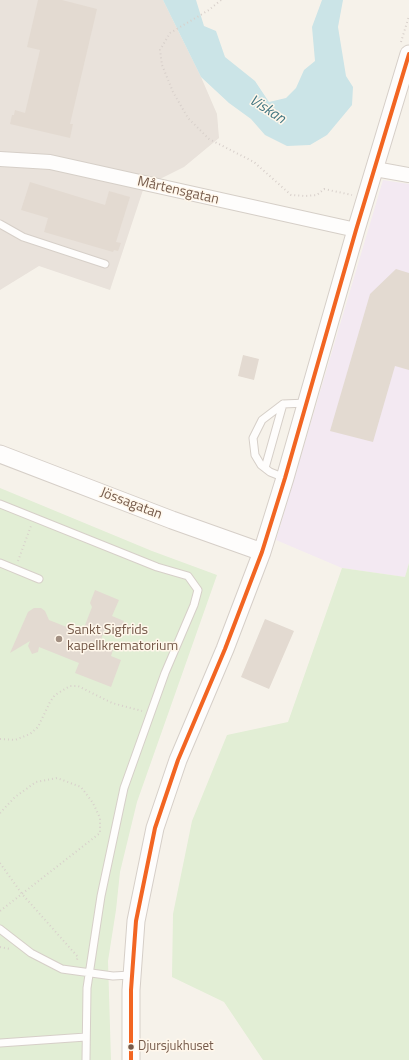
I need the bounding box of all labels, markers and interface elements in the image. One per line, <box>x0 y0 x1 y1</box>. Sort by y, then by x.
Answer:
water label: Viskan <box>246 92 288 128</box>
street label: Mårtensgatan <box>136 173 220 209</box>
street label: Jössagatan <box>98 485 164 523</box>
place label: Sankt Sigfrids kapellkrematorium <box>67 623 178 656</box>
marker: Sankt Sigfrids kapellkrematorium <box>54 634 64 644</box>
place label: Djursjukhuset <box>138 1039 214 1055</box>
marker: Djursjukhuset <box>126 1042 136 1052</box>

